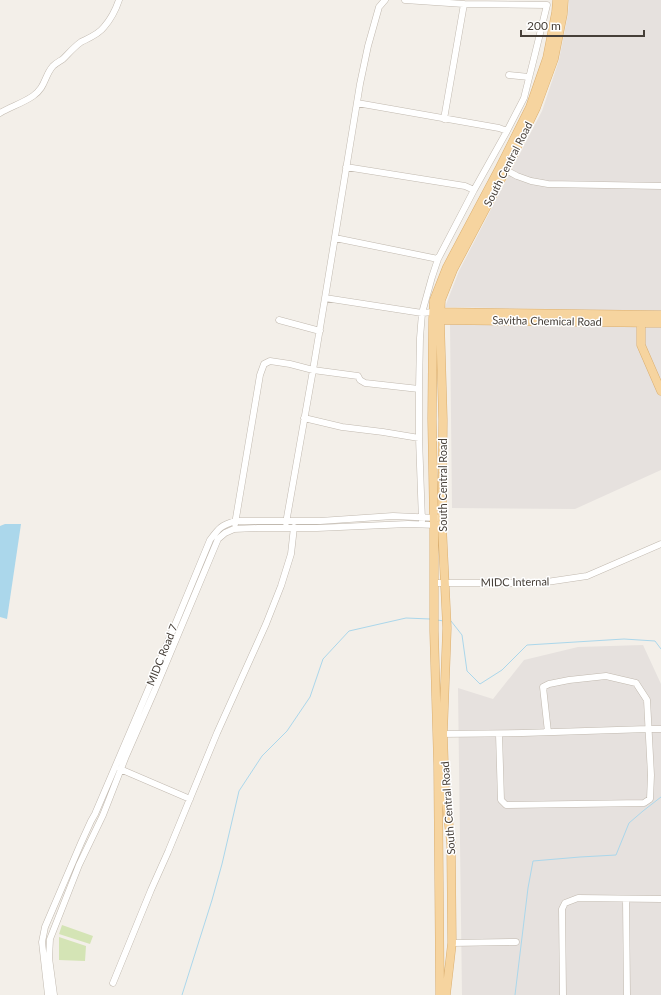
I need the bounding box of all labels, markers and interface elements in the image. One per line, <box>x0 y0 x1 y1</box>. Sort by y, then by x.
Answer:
scale bar <box>521 12 644 38</box>
text: 200 m <box>527 18 561 33</box>
street label: South Central Road <box>481 119 535 208</box>
street label: Savitha Chemical Road <box>492 313 602 328</box>
street label: South Central Road <box>436 438 449 532</box>
street label: MIDC Internal <box>480 574 550 589</box>
street label: MIDC Road 7 <box>143 622 180 688</box>
street label: South Central Road <box>438 761 457 855</box>

